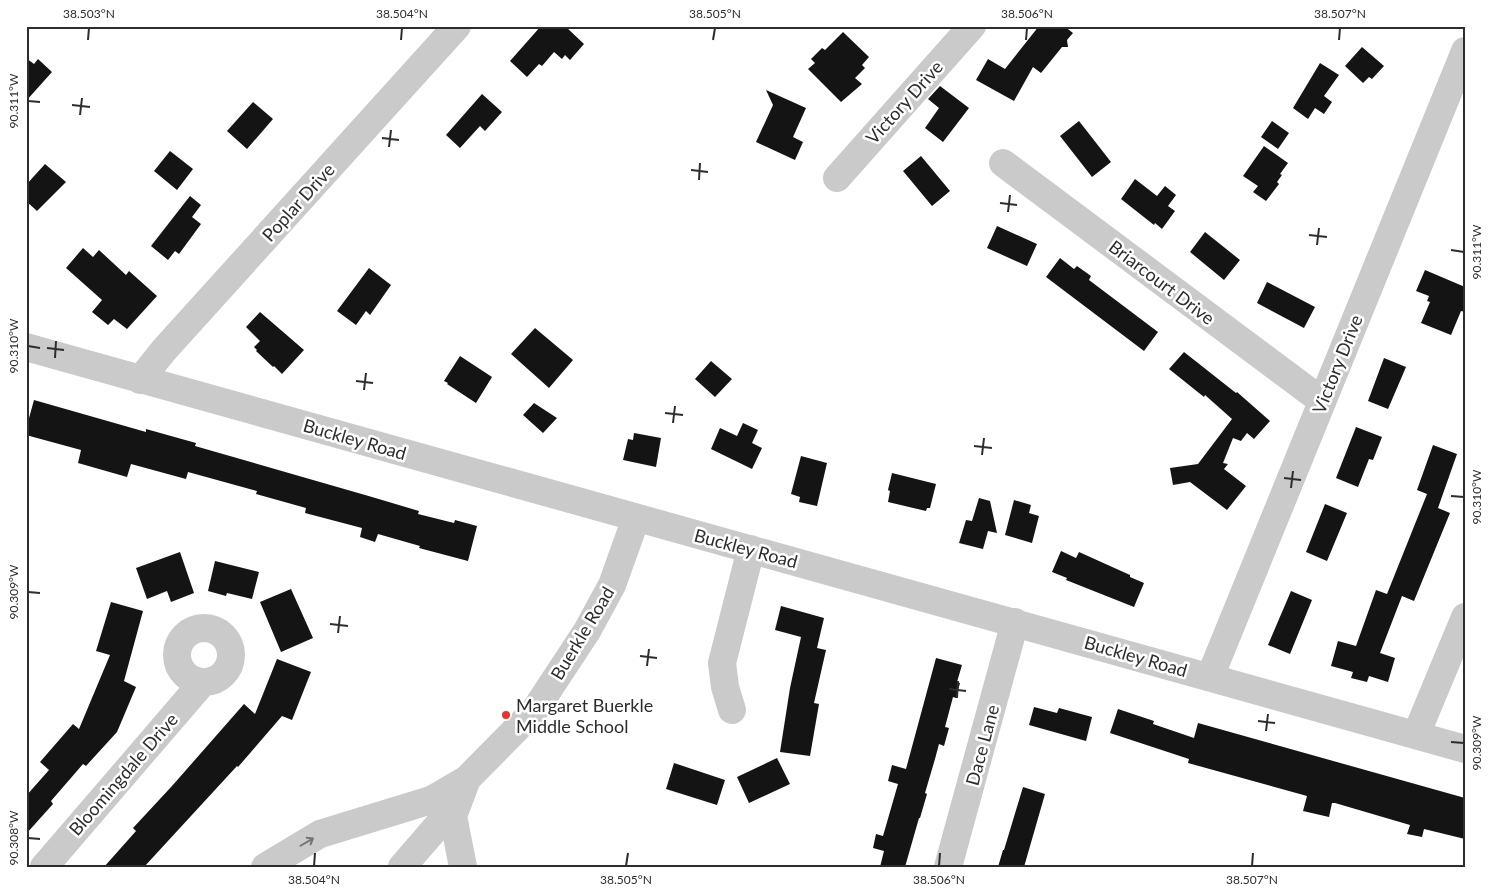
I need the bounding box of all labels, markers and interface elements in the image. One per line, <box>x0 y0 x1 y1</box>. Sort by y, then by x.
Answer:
text: 38.503°N <box>63 6 115 21</box>
text: 38.504°N <box>376 6 428 21</box>
text: 38.505°N <box>689 6 741 21</box>
text: 38.506°N <box>1001 6 1053 21</box>
text: 38.507°N <box>1314 6 1366 21</box>
street label: Victory Drive <box>861 56 947 148</box>
text: 90.311°W <box>6 73 21 129</box>
street label: Poplar Drive <box>257 158 339 246</box>
text: 90.311°W <box>1469 224 1484 280</box>
street label: Briarcourt Drive <box>1105 235 1219 329</box>
street label: Victory Drive <box>1307 311 1367 417</box>
text: 90.310°W <box>6 318 21 374</box>
street label: Buckley Road <box>301 414 409 464</box>
text: 90.310°W <box>1469 469 1484 525</box>
street label: Buckley Road <box>692 524 800 572</box>
text: 90.309°W <box>6 564 21 620</box>
street label: Buerkle Road <box>546 582 618 684</box>
street label: Buckley Road <box>1082 631 1190 681</box>
place label: Margaret Buerkle Middle School <box>516 694 653 737</box>
street label: Dace Lane <box>961 702 1003 788</box>
street label: Bloomingdale Drive <box>64 708 182 840</box>
marker: Margaret Buerkle Middle School <box>500 709 512 721</box>
text: 90.309°W <box>1469 715 1484 771</box>
text: 90.308°W <box>6 810 21 866</box>
one-way arrow <box>299 837 314 847</box>
text: 38.504°N <box>288 872 340 887</box>
text: 38.505°N <box>600 872 652 887</box>
text: 38.506°N <box>913 872 965 887</box>
text: 38.507°N <box>1226 872 1278 887</box>

